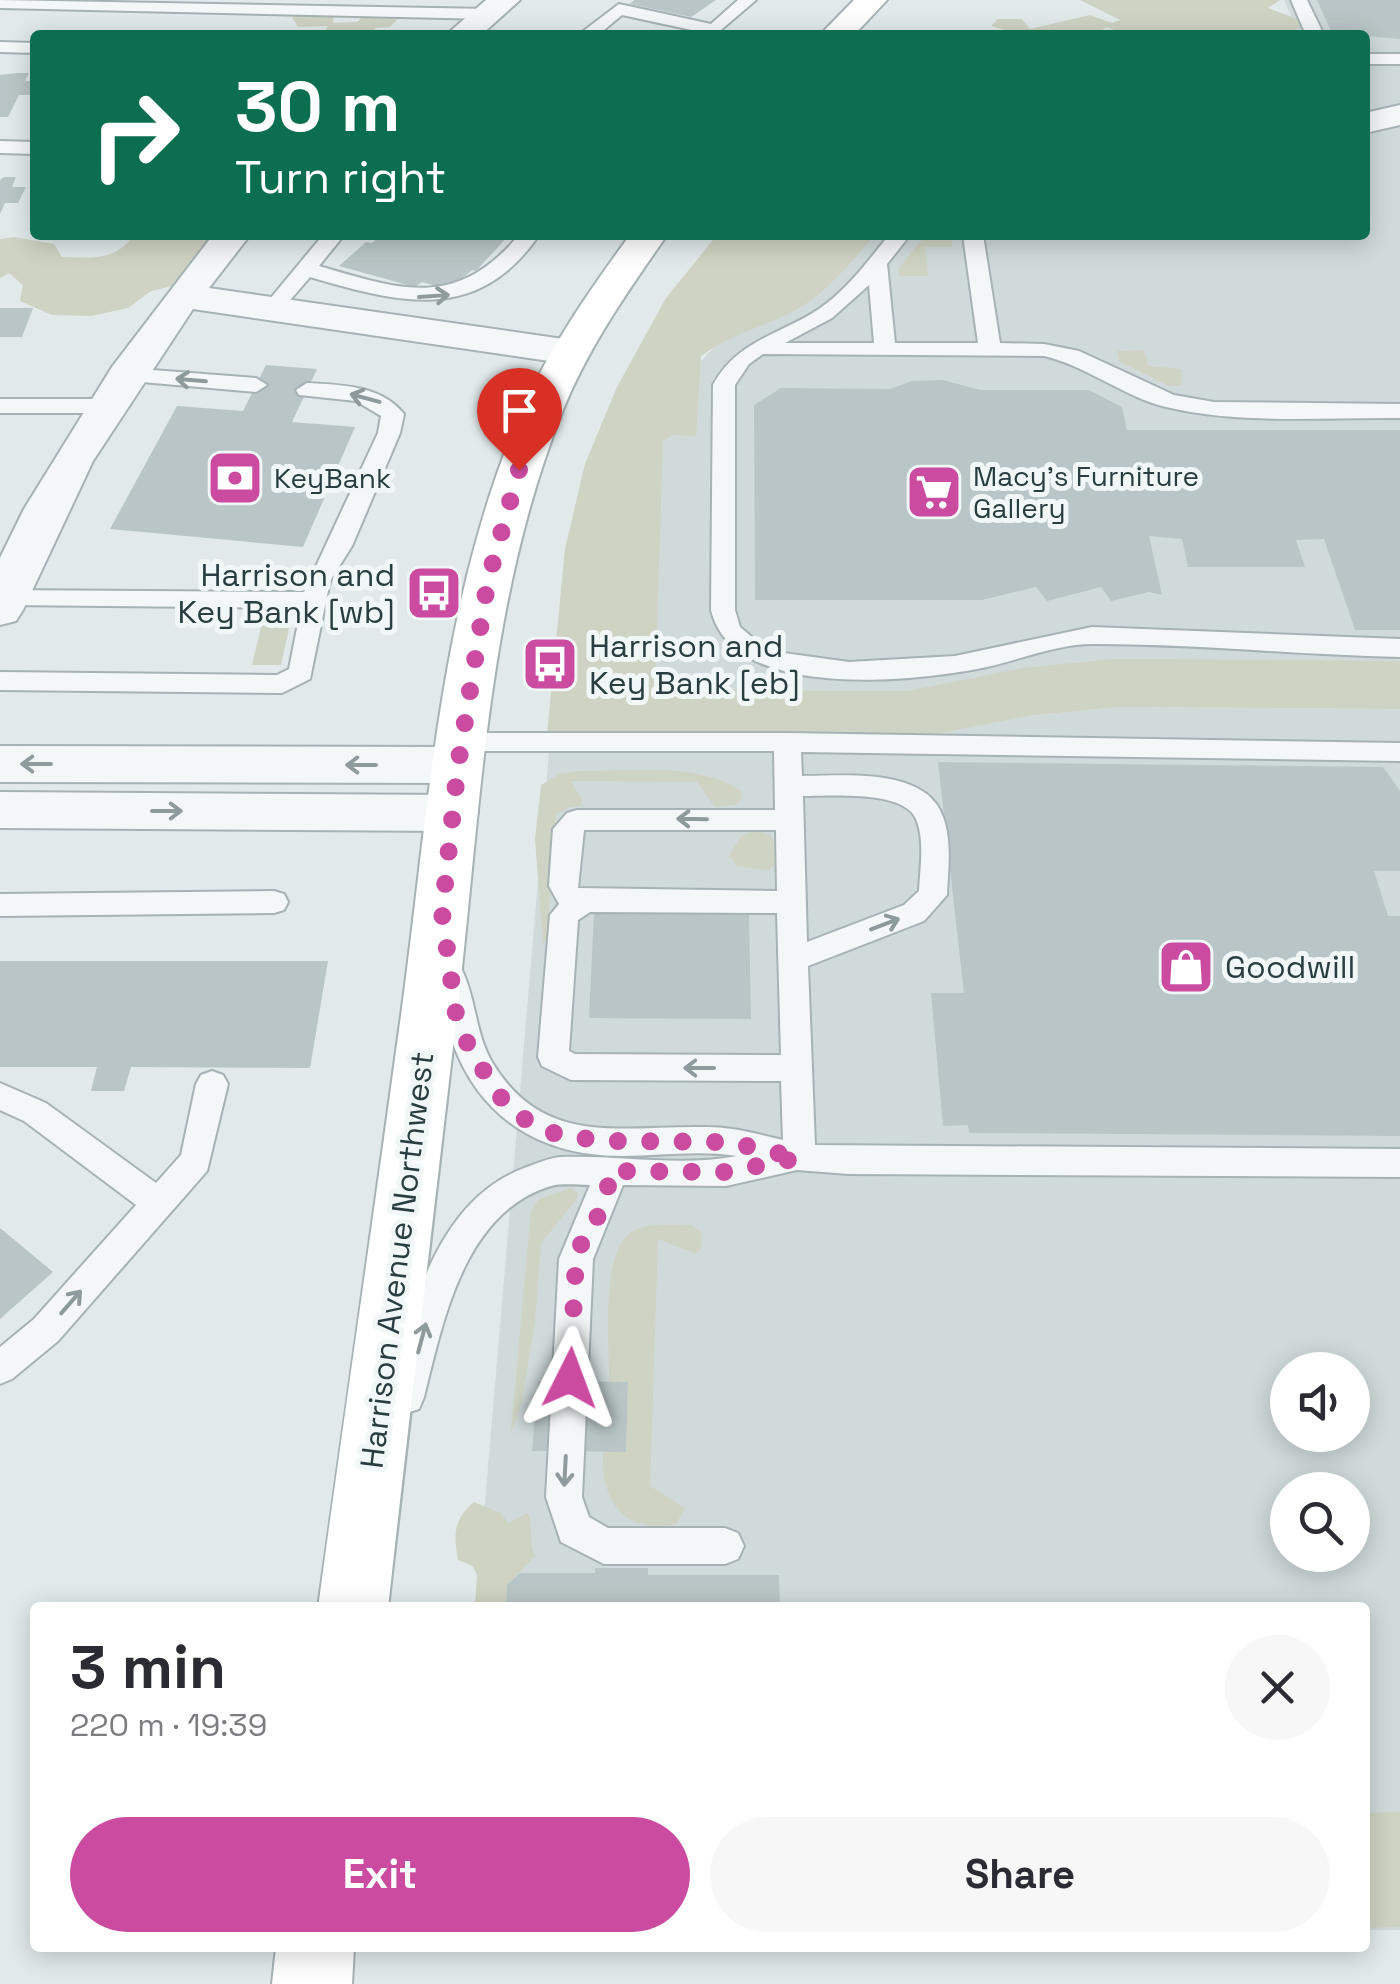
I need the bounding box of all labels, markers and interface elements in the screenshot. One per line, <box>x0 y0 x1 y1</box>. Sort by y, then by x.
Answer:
text: 30 m <box>235 62 400 151</box>
icon: right <box>70 70 200 200</box>
text: Turn right <box>235 149 446 206</box>
one-way arrow <box>418 286 450 305</box>
pin <box>477 368 562 471</box>
one-way arrow <box>176 370 208 389</box>
icon: arrive <box>492 383 547 438</box>
one-way arrow <box>349 387 381 406</box>
bank icon: KeyBank <box>205 448 265 508</box>
place label: Macy's Furniture Gallery <box>973 458 1199 526</box>
place label: KeyBank <box>274 460 391 496</box>
supermarket icon: Macy's Furniture Gallery <box>904 462 964 522</box>
place label: Harrison and Key Bank [wb] <box>177 555 395 632</box>
bus stop icon: Harrison and Key Bank [wb] <box>404 563 464 623</box>
place label: Harrison and Key Bank [eb] <box>589 626 800 703</box>
bus stop icon: Harrison and Key Bank [eb] <box>520 634 580 694</box>
one-way arrow <box>20 754 52 774</box>
one-way arrow <box>345 756 378 774</box>
one-way arrow <box>150 802 183 820</box>
one-way arrow <box>676 810 708 828</box>
one-way arrow <box>868 914 899 932</box>
shop icon: Goodwill <box>1156 937 1216 997</box>
place label: Goodwill <box>1225 947 1355 987</box>
street label: Harrison Avenue Northwest <box>352 1049 442 1471</box>
one-way arrow <box>683 1058 715 1077</box>
one-way arrow <box>59 1289 81 1315</box>
one-way arrow <box>413 1323 432 1354</box>
position arrow <box>518 1326 622 1430</box>
map controls <box>1270 1352 1370 1572</box>
button: sound <box>1270 1352 1370 1452</box>
one-way arrow <box>555 1454 574 1486</box>
button: search <box>1270 1472 1370 1572</box>
text: 3 min <box>70 1629 226 1706</box>
button: close <box>1225 1635 1330 1740</box>
text: 220 m · 19:39 <box>70 1705 267 1745</box>
button: Exit <box>70 1817 690 1932</box>
button: Share <box>710 1817 1330 1932</box>

